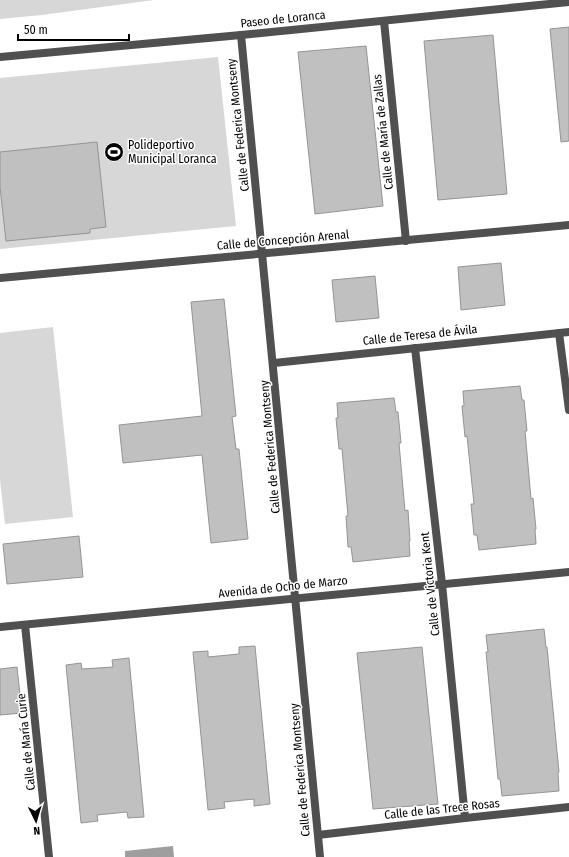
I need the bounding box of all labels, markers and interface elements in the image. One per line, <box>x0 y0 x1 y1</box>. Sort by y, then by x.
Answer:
street label: Paseo de Loranca <box>240 8 326 30</box>
scale bar <box>18 16 129 42</box>
text: 50 m <box>24 23 48 37</box>
street label: Calle de Federica Montseny <box>224 57 252 192</box>
street label: Calle de María de Zallas <box>370 74 396 190</box>
place label: Polideportivo Municipal Loranca <box>128 138 217 166</box>
sports icon: Polideportivo Municipal Loranca <box>103 141 125 163</box>
street label: Calle de Concepción Arenal <box>216 227 350 253</box>
street label: Calle de Teresa de Ávila <box>362 321 478 348</box>
street label: Calle de Federica Montseny <box>257 379 283 514</box>
street label: Calle de Victoria Kent <box>418 531 442 637</box>
street label: Avenida de Ocho de Marzo <box>218 573 348 601</box>
street label: Calle de María Curie <box>14 693 38 791</box>
street label: Calle de Federica Montseny <box>287 702 313 837</box>
street label: Calle de las Trece Rosas <box>384 796 500 822</box>
north arrow <box>16 801 56 841</box>
text: N <box>33 824 41 837</box>

